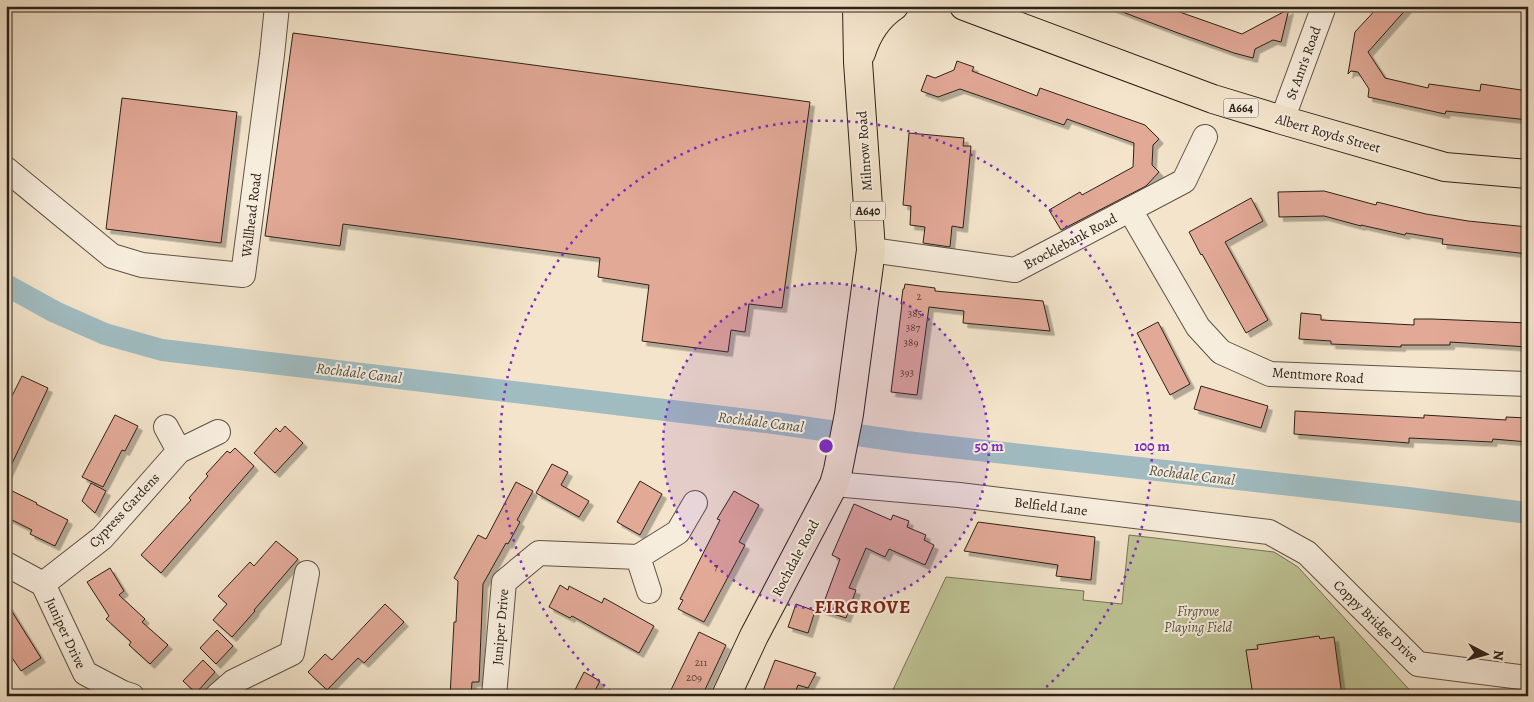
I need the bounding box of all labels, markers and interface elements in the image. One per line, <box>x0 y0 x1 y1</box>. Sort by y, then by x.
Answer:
street label: St Ann's Road <box>1281 23 1326 103</box>
road number: A664 <box>1224 99 1258 118</box>
street label: Albert Royds Street <box>1272 109 1383 158</box>
street label: Milnrow Road <box>852 110 877 192</box>
street label: Wallhead Road <box>237 171 266 259</box>
road number: A640 <box>850 202 886 220</box>
street label: Brocklebank Road <box>1020 209 1121 274</box>
house number: 2 <box>916 289 922 304</box>
house number: 385 <box>908 306 923 321</box>
house number: 387 <box>906 320 921 335</box>
house number: 389 <box>904 335 918 350</box>
water label: Rochdale Canal <box>315 358 403 388</box>
street label: Mentmore Road <box>1271 363 1365 388</box>
house number: 393 <box>900 365 914 380</box>
water label: Rochdale Canal <box>717 407 805 437</box>
text: 50 m <box>974 436 1004 456</box>
text: 100 m <box>1134 436 1170 456</box>
centre of rings <box>817 437 835 455</box>
water label: Rochdale Canal <box>1148 460 1236 490</box>
street label: Cypress Gardens <box>85 469 164 552</box>
street label: Belfield Lane <box>1013 493 1089 520</box>
street label: Rochdale Road <box>767 516 824 600</box>
house number: 7 <box>714 559 719 574</box>
street label: Coppy Bridge Drive <box>1329 576 1422 667</box>
street label: Juniper Drive <box>488 588 513 666</box>
street label: Juniper Drive <box>41 594 90 672</box>
district label: FIRGROVE <box>815 594 911 620</box>
park label: Firgrove Playing Field <box>1164 602 1233 637</box>
north arrow <box>1462 630 1512 680</box>
text: N <box>1488 649 1508 661</box>
house number: 211 <box>695 655 708 670</box>
house number: 209 <box>686 670 702 685</box>

